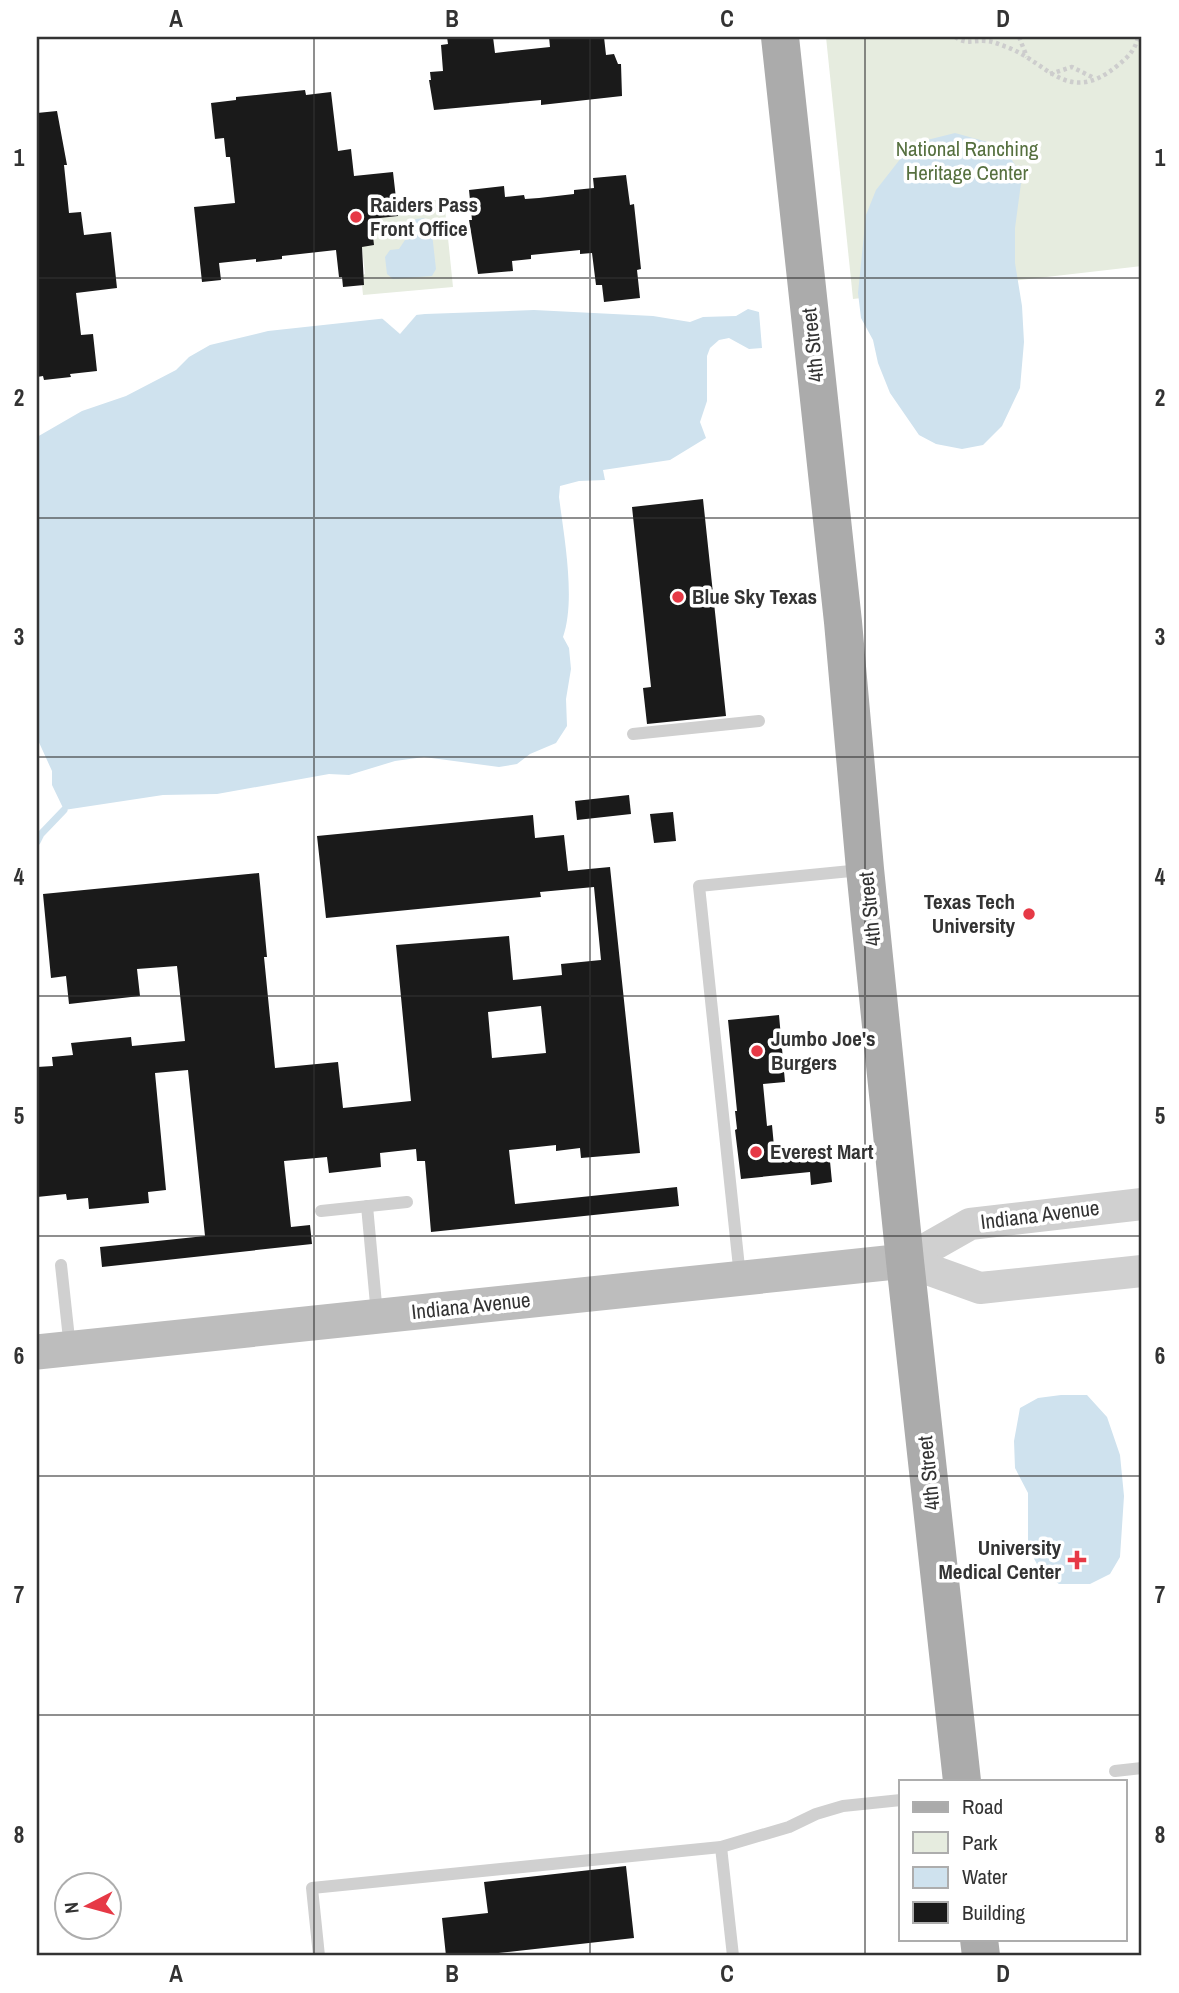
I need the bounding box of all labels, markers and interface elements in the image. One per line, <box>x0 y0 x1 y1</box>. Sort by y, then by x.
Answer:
text: A <box>169 3 183 34</box>
text: B <box>445 3 459 34</box>
text: C <box>720 3 734 34</box>
text: D <box>996 3 1010 34</box>
park label: National Ranching Heritage Center <box>896 134 1039 187</box>
text: 1 <box>14 142 25 173</box>
text: 1 <box>1155 142 1166 173</box>
place label: Raiders Pass Front Office <box>370 190 478 243</box>
marker: Raiders Pass Front Office <box>348 209 364 225</box>
street label: 4th Street <box>794 306 831 384</box>
text: 2 <box>14 382 24 413</box>
text: 2 <box>1155 382 1165 413</box>
place label: Blue Sky Texas <box>692 582 817 611</box>
marker: Blue Sky Texas <box>670 589 686 605</box>
text: 3 <box>14 621 24 652</box>
text: 3 <box>1155 621 1165 652</box>
text: 4 <box>14 861 25 892</box>
text: 4 <box>1155 861 1166 892</box>
street label: 4th Street <box>851 870 888 948</box>
place label: Texas Tech University <box>924 887 1015 940</box>
marker: Texas Tech University <box>1021 906 1037 922</box>
place label: Jumbo Joe's Burgers <box>771 1024 876 1077</box>
marker: Jumbo Joe's Burgers <box>749 1043 765 1059</box>
text: 5 <box>14 1100 24 1131</box>
text: 5 <box>1155 1100 1165 1131</box>
place label: Everest Mart <box>770 1137 874 1166</box>
marker: Everest Mart <box>748 1144 764 1160</box>
street label: Indiana Avenue <box>979 1193 1101 1236</box>
street label: Indiana Avenue <box>410 1285 532 1326</box>
text: 6 <box>14 1340 24 1371</box>
text: 6 <box>1155 1340 1165 1371</box>
street label: 4th Street <box>910 1434 947 1512</box>
place label: University Medical Center <box>939 1533 1061 1586</box>
marker: University Medical Center <box>1067 1550 1087 1570</box>
text: 7 <box>14 1579 24 1610</box>
text: 7 <box>1155 1579 1165 1610</box>
legend <box>899 1780 1126 1940</box>
text: Road <box>962 1792 1003 1821</box>
text: 8 <box>14 1819 24 1850</box>
text: 8 <box>1155 1819 1165 1850</box>
text: Park <box>962 1828 998 1857</box>
text: Water <box>962 1862 1008 1891</box>
north arrow <box>52 1870 122 1940</box>
text: Building <box>962 1898 1026 1927</box>
text: N <box>58 1901 85 1915</box>
text: A <box>169 1958 183 1989</box>
text: B <box>445 1958 459 1989</box>
text: C <box>720 1958 734 1989</box>
text: D <box>996 1958 1010 1989</box>

